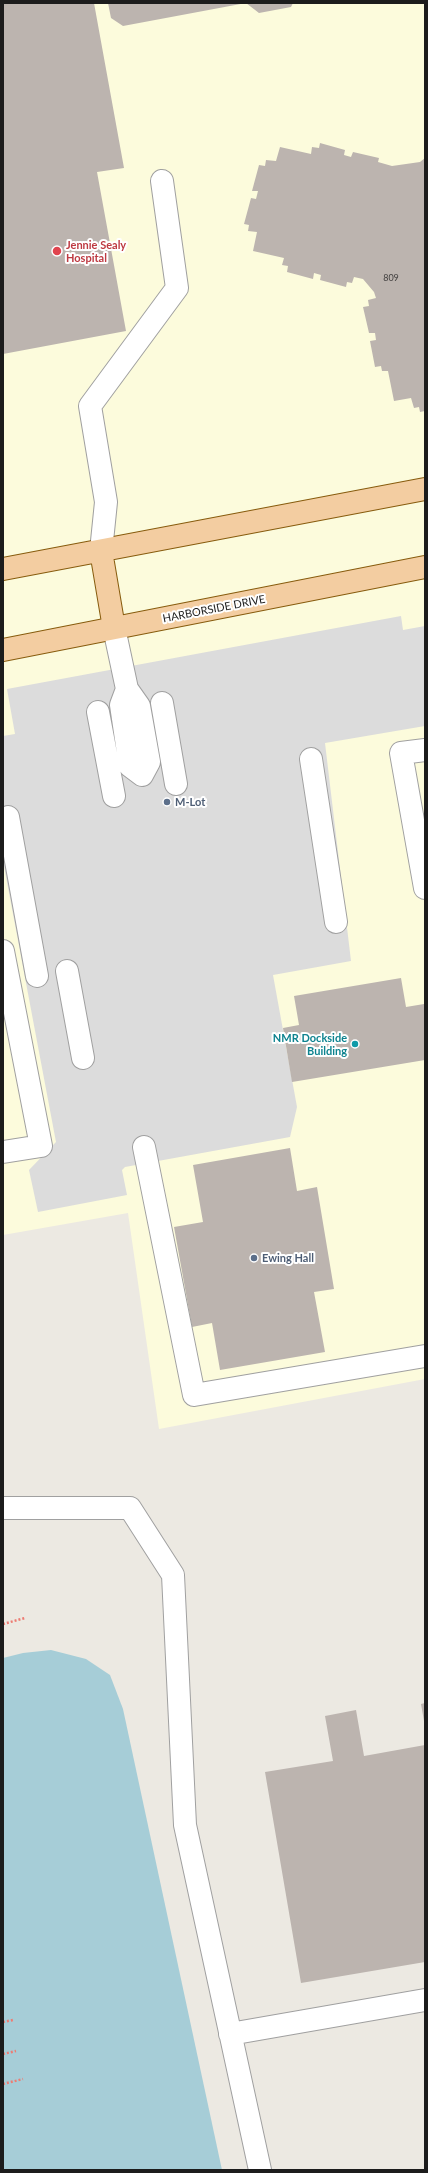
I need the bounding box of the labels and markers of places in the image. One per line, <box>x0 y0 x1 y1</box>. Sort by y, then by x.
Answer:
place label: Jennie Sealy Hospital <box>66 238 126 264</box>
marker: Jennie Sealy Hospital <box>51 245 63 257</box>
place label: M-Lot <box>175 795 205 809</box>
marker: M-Lot <box>162 797 172 807</box>
place label: NMR Dockside Building <box>273 1031 347 1057</box>
marker: NMR Dockside Building <box>350 1039 360 1049</box>
place label: Ewing Hall <box>262 1251 314 1265</box>
marker: Ewing Hall <box>249 1253 259 1263</box>

